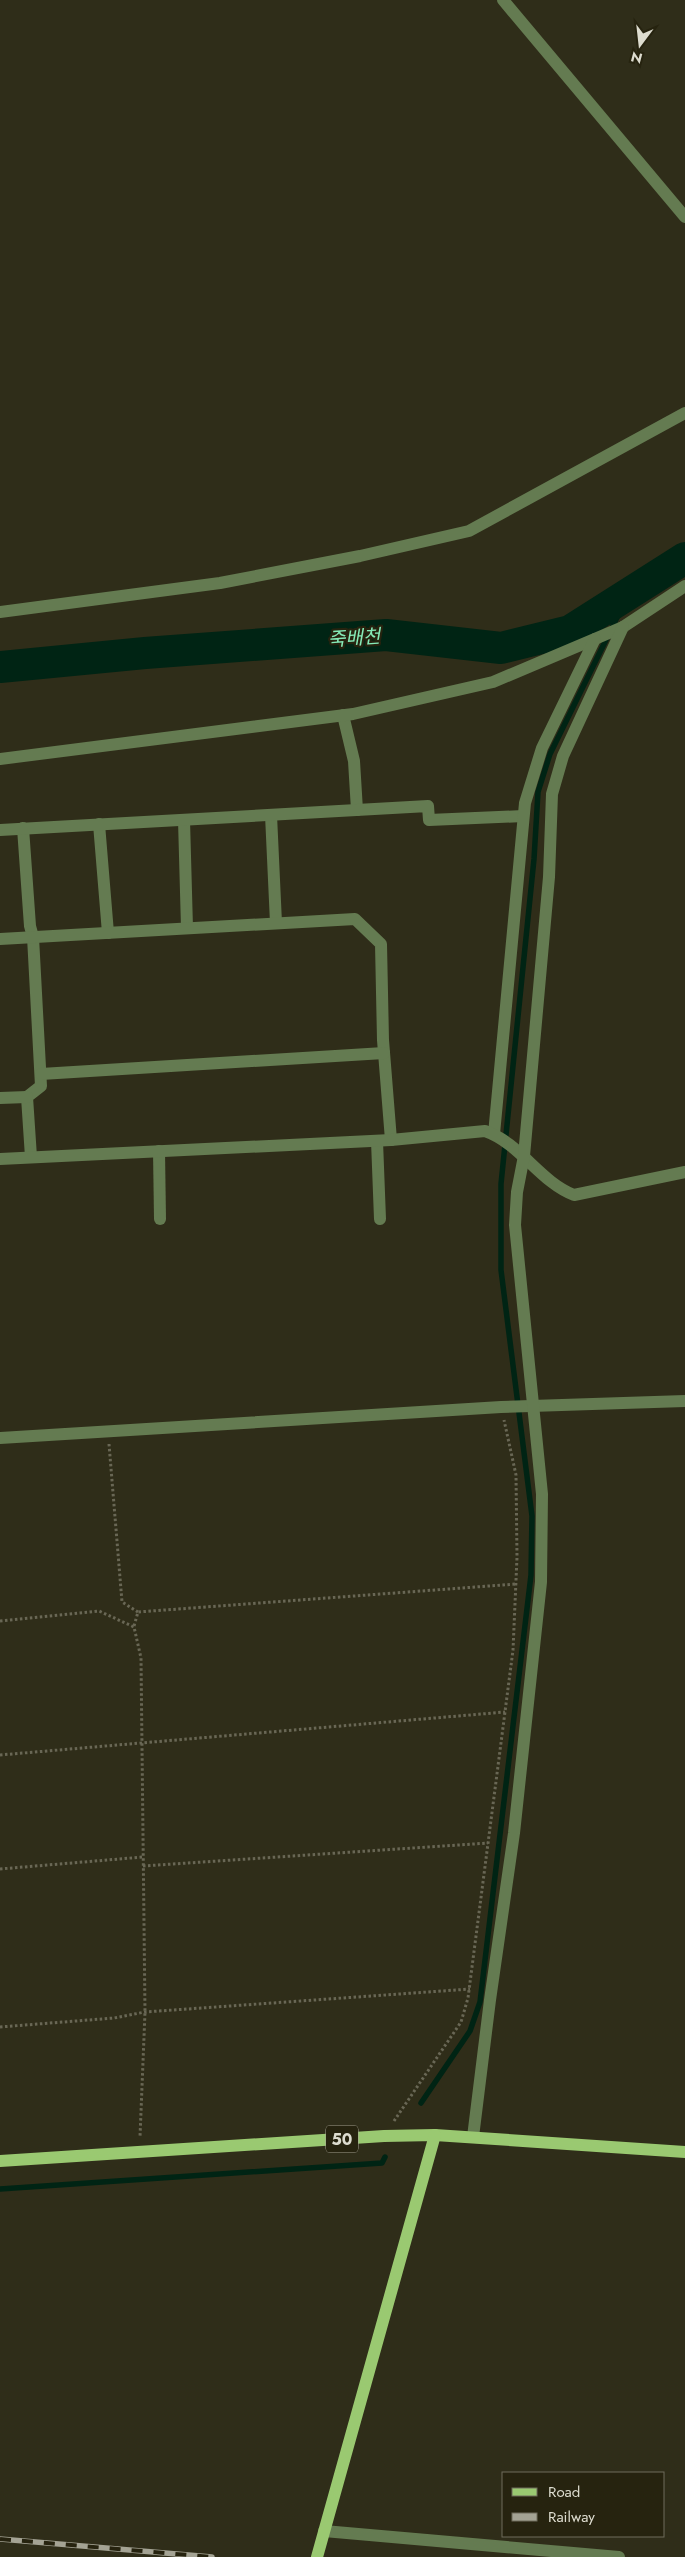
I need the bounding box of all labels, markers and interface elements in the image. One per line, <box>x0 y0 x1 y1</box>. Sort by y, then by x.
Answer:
north arrow <box>615 20 665 70</box>
text: N <box>629 46 645 69</box>
water label: 죽배천 <box>327 623 383 653</box>
road number: 50 <box>326 2126 358 2152</box>
legend <box>502 2472 665 2537</box>
text: Road <box>548 2481 580 2503</box>
text: Railway <box>548 2506 595 2528</box>

